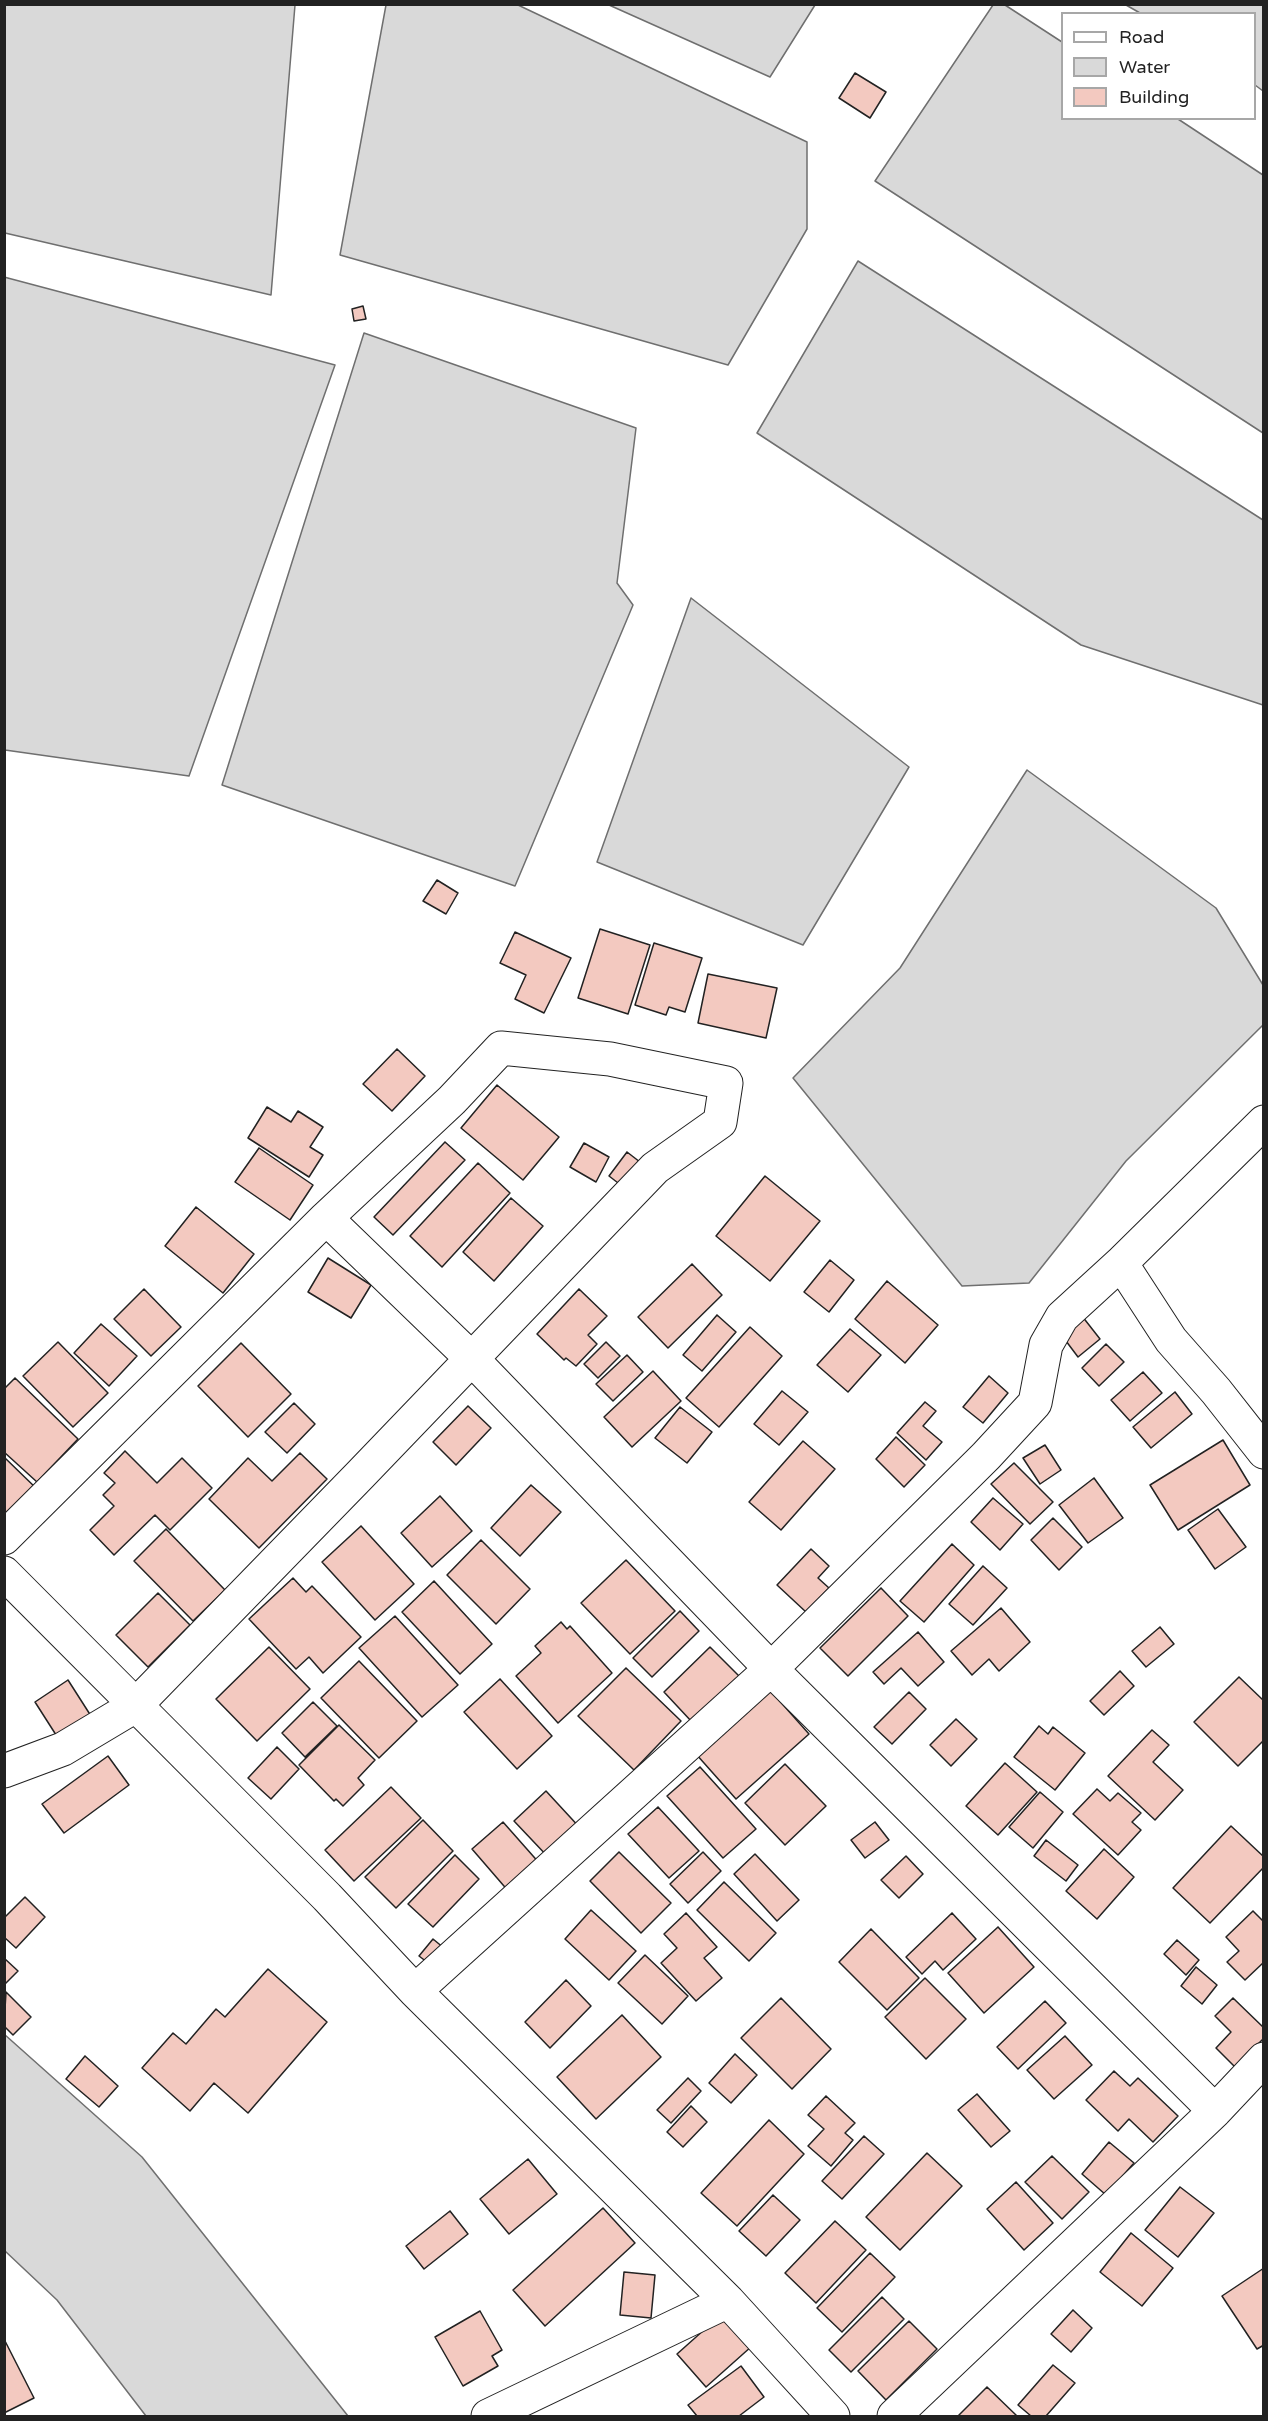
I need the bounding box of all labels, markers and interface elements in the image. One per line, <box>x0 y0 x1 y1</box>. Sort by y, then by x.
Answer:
legend <box>1061 12 1256 120</box>
text: Road <box>1119 26 1164 48</box>
text: Water <box>1119 56 1170 78</box>
text: Building <box>1119 86 1189 108</box>

